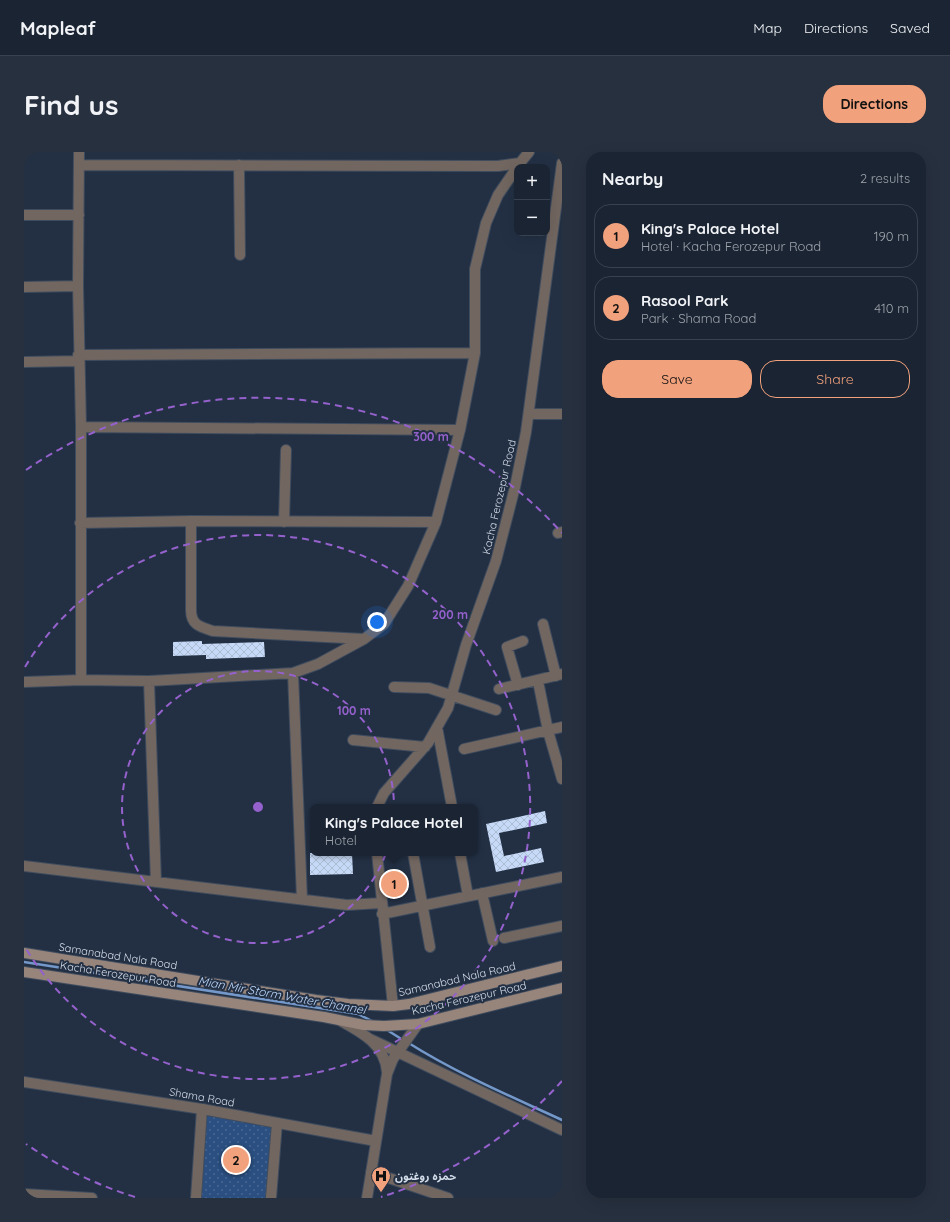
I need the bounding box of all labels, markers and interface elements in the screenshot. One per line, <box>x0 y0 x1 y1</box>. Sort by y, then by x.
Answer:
text: Mapleaf <box>20 16 96 40</box>
text: Map <box>753 19 782 37</box>
text: Directions <box>804 19 868 37</box>
text: Saved <box>890 19 930 37</box>
button: Directions <box>823 85 926 123</box>
text: Find us <box>24 87 118 122</box>
map controls <box>514 164 550 236</box>
button: + <box>514 164 550 200</box>
text: Nearby <box>602 168 663 189</box>
text: 2 results <box>860 170 910 186</box>
button: − <box>514 200 550 236</box>
text: King's Palace Hotel <box>641 219 779 238</box>
text: 1 <box>613 228 619 244</box>
text: 190 m <box>874 228 909 244</box>
text: Hotel · Kacha Ferozepur Road <box>641 238 821 254</box>
text: Rasool Park <box>641 291 728 310</box>
text: 2 <box>612 300 620 316</box>
text: 410 m <box>874 300 909 316</box>
text: Park · Shama Road <box>641 310 756 326</box>
button: Save <box>602 360 752 398</box>
button: Share <box>760 360 910 398</box>
text: 300 m <box>413 429 449 444</box>
street label: Kacha Ferozepur Road <box>479 438 519 556</box>
text: 200 m <box>432 607 468 622</box>
your location <box>367 612 387 632</box>
text: 100 m <box>337 703 371 718</box>
centre of rings <box>251 800 265 814</box>
popup <box>310 804 478 856</box>
text: King's Palace Hotel <box>325 813 463 832</box>
text: Hotel <box>325 832 357 848</box>
pin: 1 <box>381 869 407 899</box>
street label: Samanabad Nala Road <box>58 940 178 972</box>
street label: Kacha Ferozepur Road <box>59 958 177 990</box>
street label: Samanabad Nala Road <box>397 959 517 999</box>
water label: Mian Mir Storm Water Channel <box>197 973 368 1017</box>
street label: Kacha Ferozepur Road <box>410 978 528 1018</box>
street label: Shama Road <box>168 1084 236 1110</box>
pin: 2 <box>223 1145 249 1175</box>
hospital icon: حمزه روغتون <box>370 1165 392 1193</box>
place label: حمزه روغتون <box>395 1169 456 1183</box>

